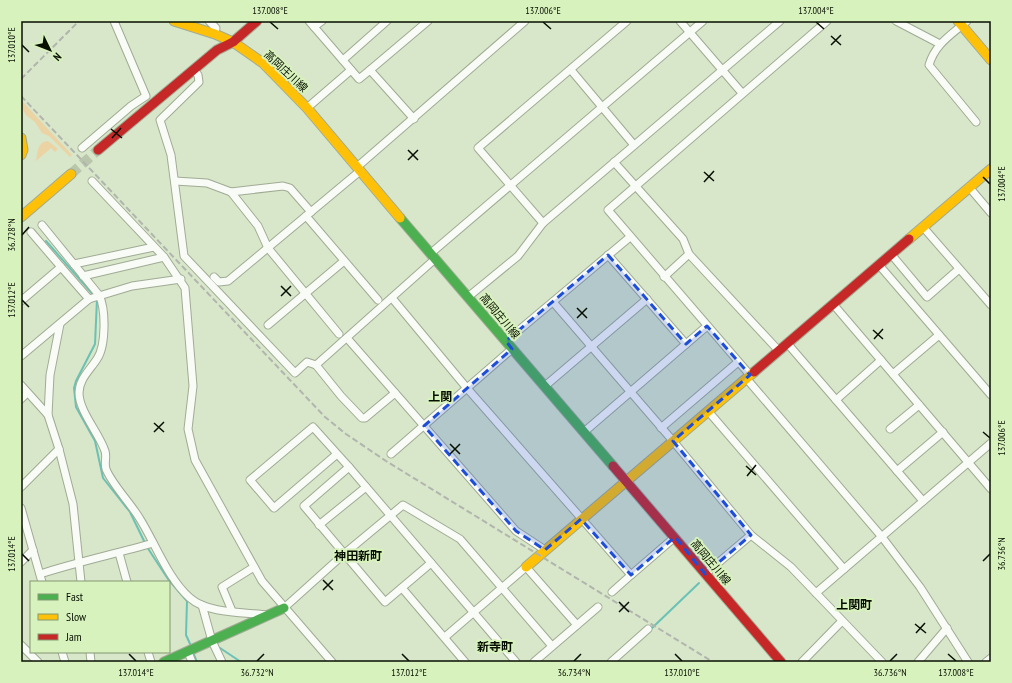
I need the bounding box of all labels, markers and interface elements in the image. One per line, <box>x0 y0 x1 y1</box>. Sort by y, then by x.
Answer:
text: 137.008°E <box>252 4 288 17</box>
text: 137.006°E <box>525 4 561 17</box>
text: 137.004°E <box>798 4 834 17</box>
text: 137.010°E <box>5 27 18 63</box>
north arrow <box>30 30 70 70</box>
street label: 高岡庄川線 <box>261 47 311 95</box>
text: N <box>50 50 64 64</box>
text: 137.004°E <box>995 166 1008 202</box>
text: 36.728°N <box>5 218 18 252</box>
text: 137.012°E <box>5 282 18 318</box>
street label: 高岡庄川線 <box>477 290 523 342</box>
district label: 上関 <box>428 389 452 404</box>
text: 137.006°E <box>995 420 1008 456</box>
text: 137.014°E <box>5 536 18 572</box>
street label: 高岡庄川線 <box>688 536 734 588</box>
text: 36.736°N <box>995 537 1008 571</box>
district label: 神田新町 <box>334 548 382 563</box>
legend <box>30 581 170 653</box>
text: Fast <box>66 589 84 604</box>
district label: 上関町 <box>836 597 872 612</box>
text: Slow <box>66 609 87 624</box>
text: Jam <box>65 629 82 644</box>
district label: 新寺町 <box>477 639 513 654</box>
text: 137.014°E <box>118 666 154 679</box>
text: 36.732°N <box>240 666 274 679</box>
text: 137.012°E <box>391 666 427 679</box>
text: 36.734°N <box>557 666 591 679</box>
text: 137.010°E <box>664 666 700 679</box>
text: 36.736°N <box>873 666 907 679</box>
text: 137.008°E <box>938 666 974 679</box>

